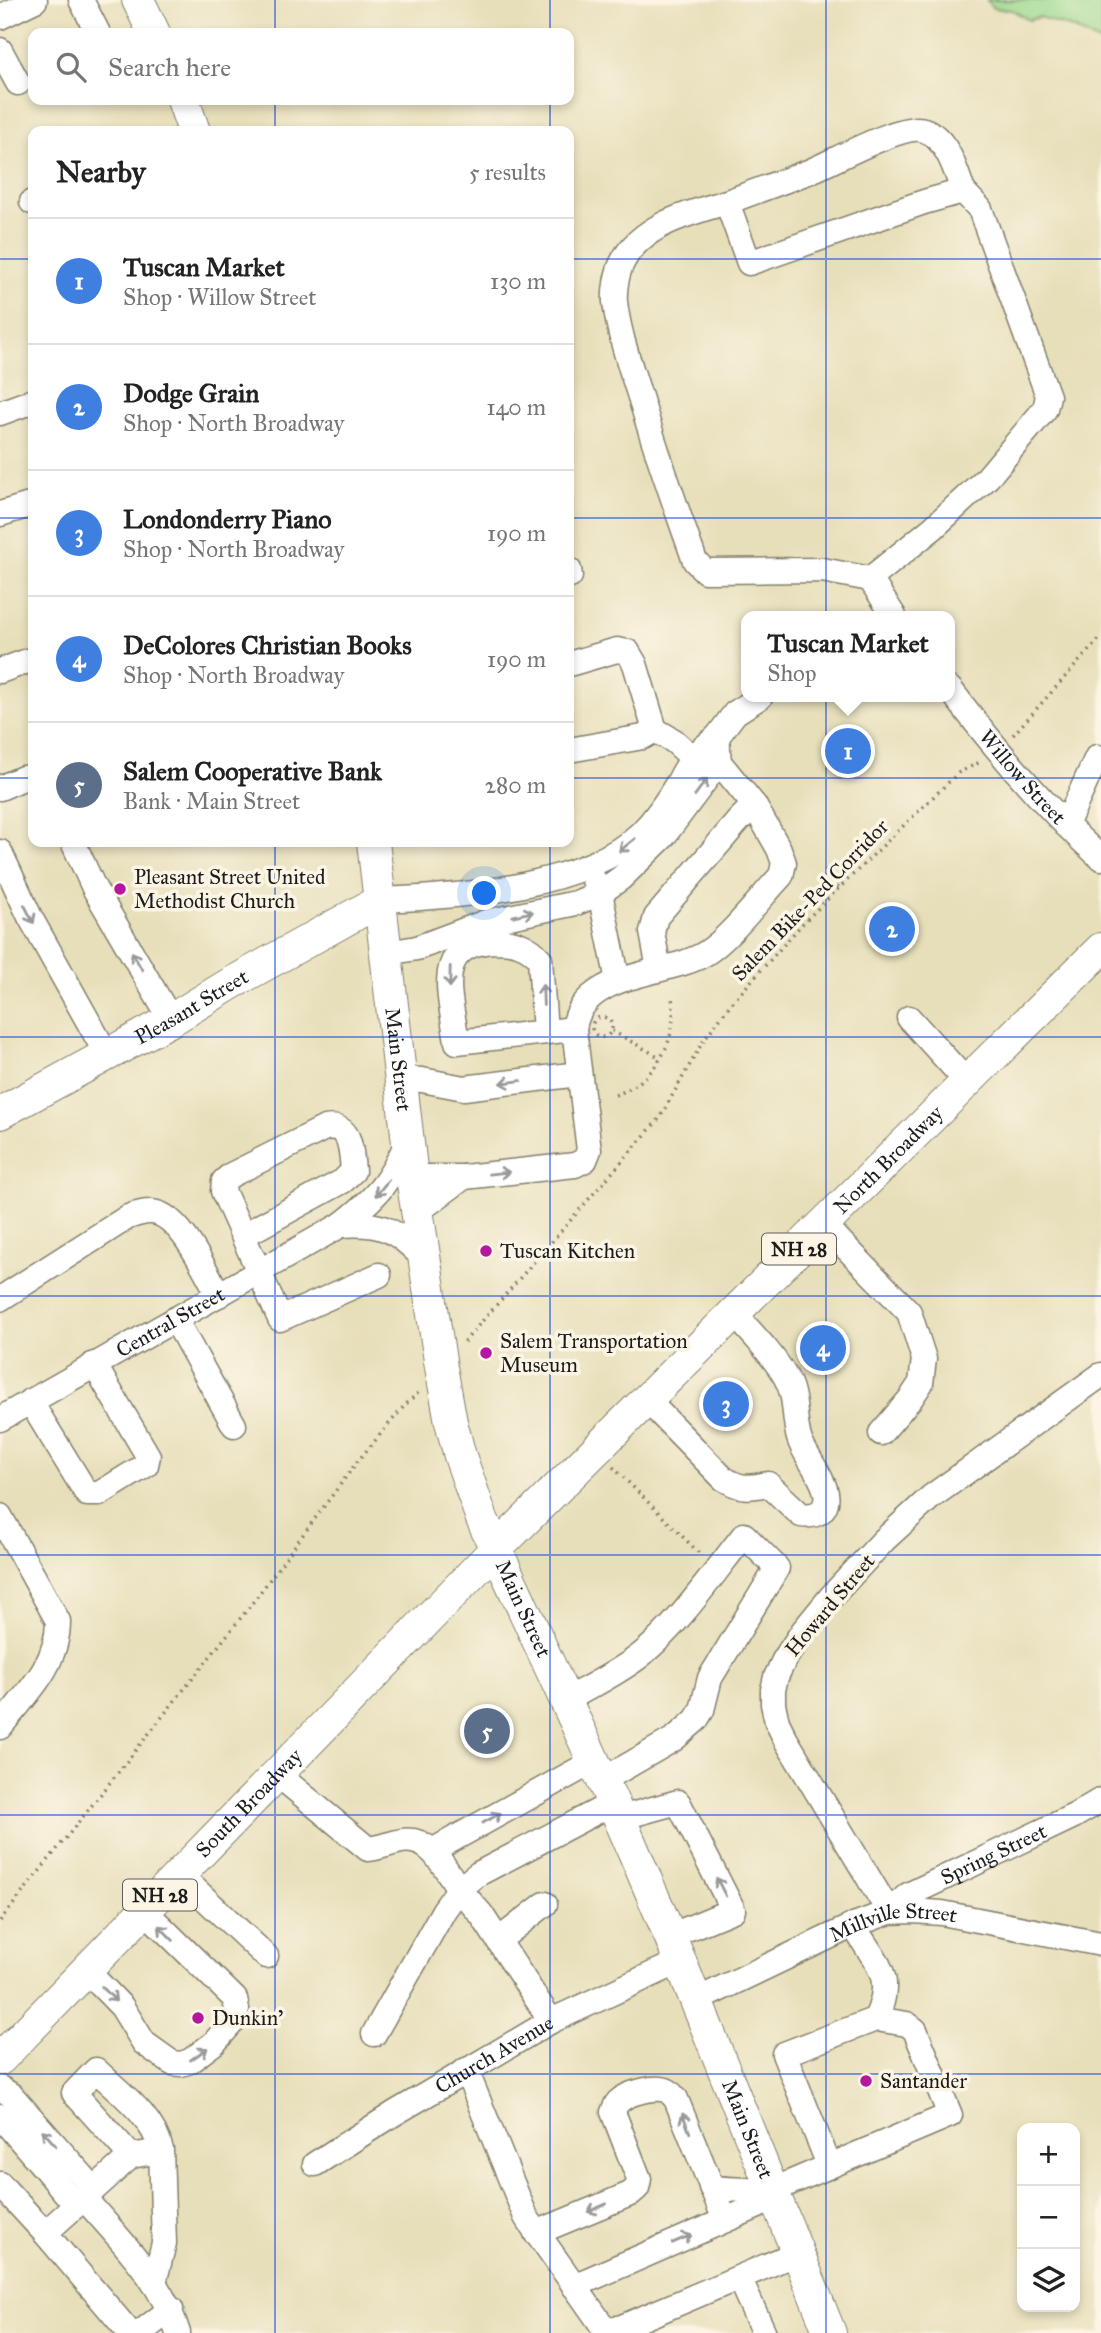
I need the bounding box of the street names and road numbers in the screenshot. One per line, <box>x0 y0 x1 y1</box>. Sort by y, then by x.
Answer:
street label: Willow Street <box>974 724 1072 830</box>
street label: Salem Bike-Ped Corridor <box>726 814 894 986</box>
street label: Pleasant Street <box>130 963 253 1050</box>
street label: Main Street <box>379 1006 417 1113</box>
street label: North Broadway <box>828 1099 949 1220</box>
road number: NH 28 <box>762 1233 836 1264</box>
street label: Central Street <box>111 1281 230 1363</box>
street label: Howard Street <box>779 1548 881 1662</box>
street label: Main Street <box>490 1556 557 1662</box>
street label: South Broadway <box>190 1742 308 1863</box>
street label: Spring Street <box>937 1818 1051 1891</box>
road number: NH 28 <box>123 1880 197 1910</box>
street label: Millville Street <box>825 1898 960 1948</box>
street label: Church Avenue <box>430 2009 558 2100</box>
street label: Main Street <box>716 2076 780 2183</box>

